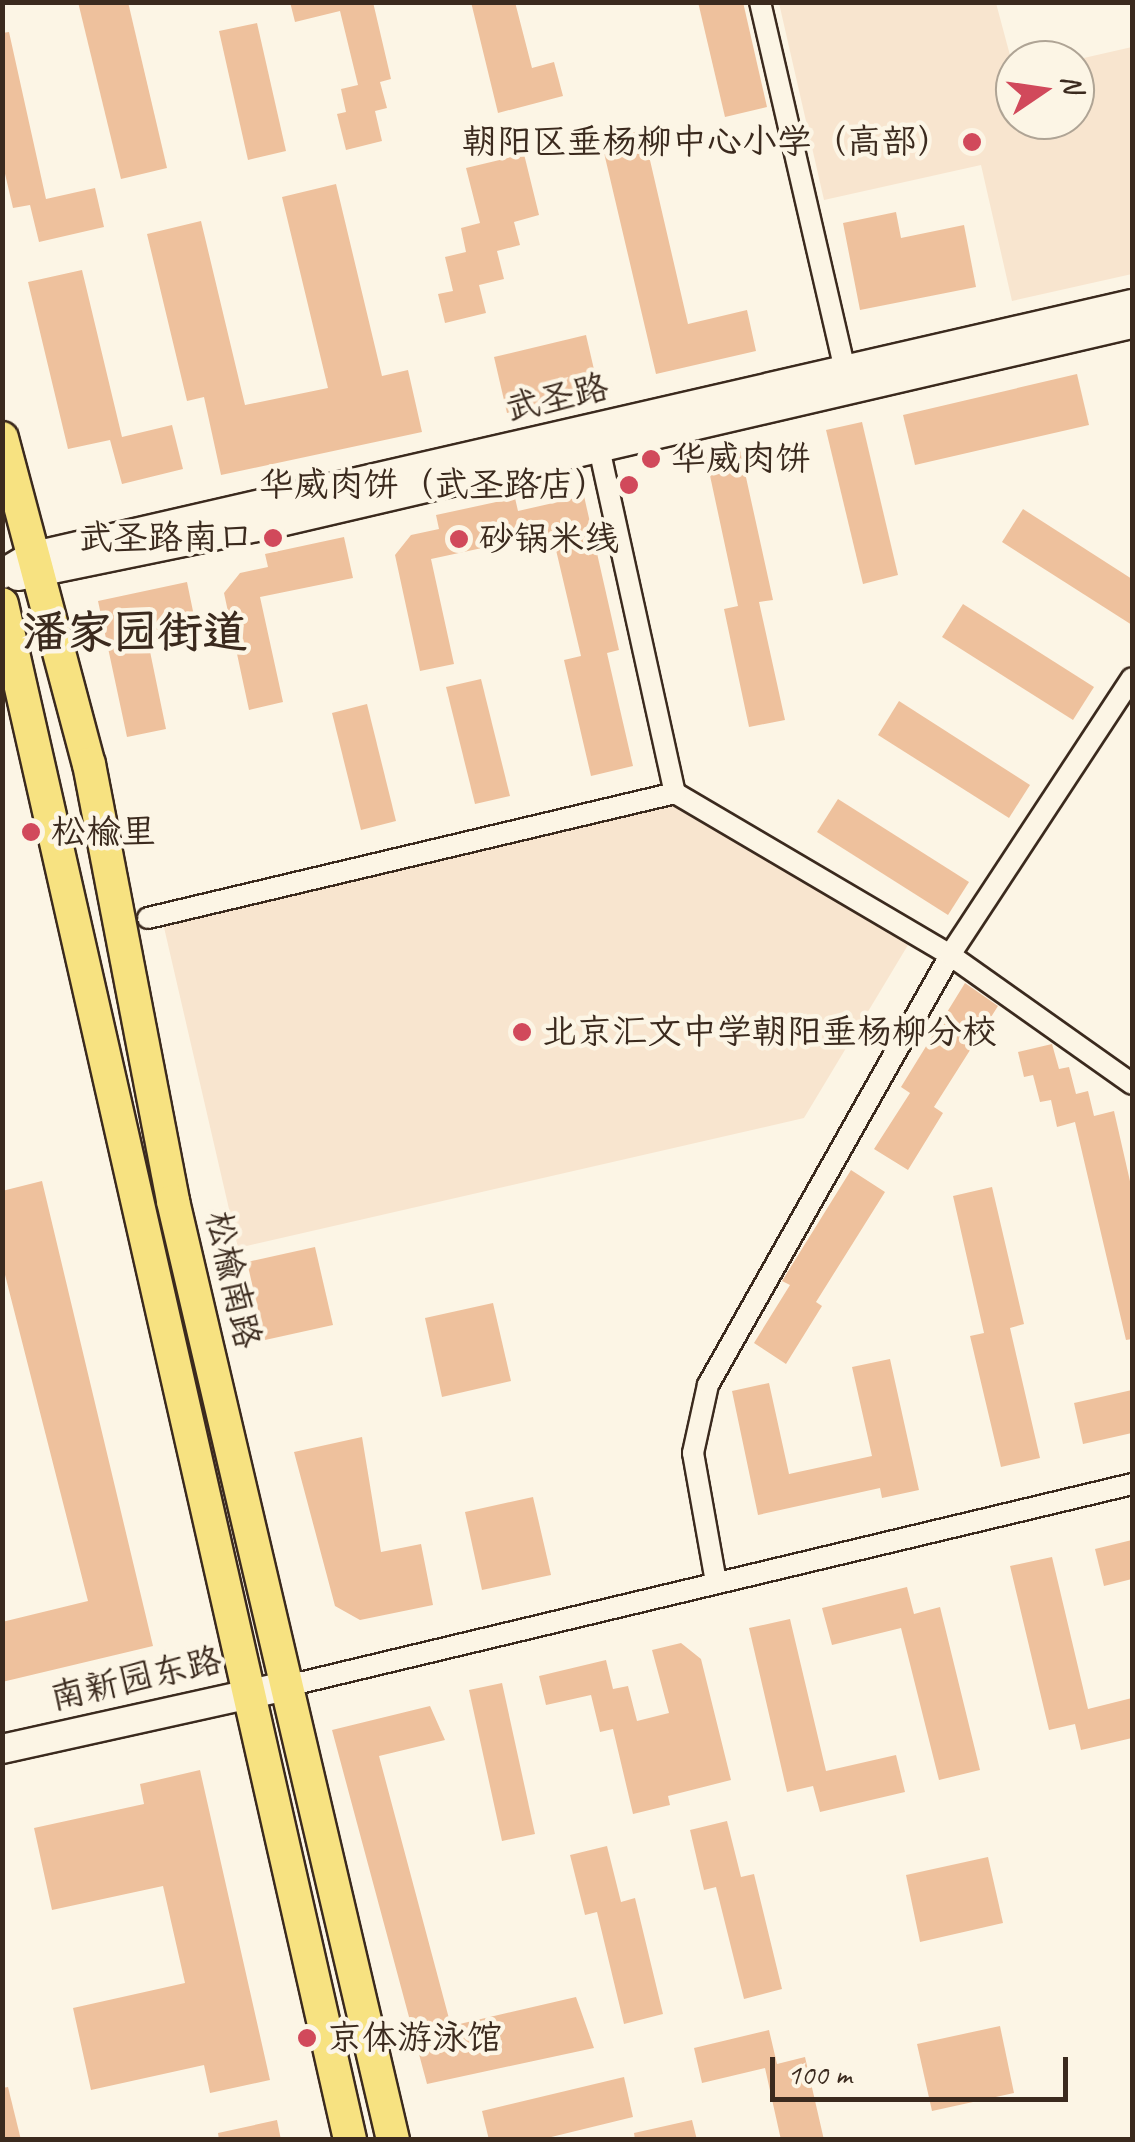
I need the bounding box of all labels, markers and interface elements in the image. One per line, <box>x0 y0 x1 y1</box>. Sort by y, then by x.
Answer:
north arrow <box>995 40 1095 140</box>
text: N <box>1054 71 1092 96</box>
place label: 朝阳区垂杨柳中心小学（高部） <box>462 121 952 163</box>
marker: 朝阳区垂杨柳中心小学（高部） <box>961 131 983 153</box>
street label: 武圣路 <box>501 366 613 430</box>
place label: 华威肉饼 <box>671 438 811 480</box>
marker: 华威肉饼 <box>640 448 662 470</box>
place label: 华威肉饼（武圣路店） <box>259 464 609 506</box>
marker: 华威肉饼（武圣路店） <box>618 474 640 496</box>
place label: 武圣路南口 <box>78 517 253 559</box>
place label: 砂锅米线 <box>479 518 619 560</box>
marker: 武圣路南口 <box>262 527 284 549</box>
marker: 砂锅米线 <box>448 528 470 550</box>
district label: 潘家园街道 <box>23 606 247 660</box>
place label: 松榆里 <box>51 811 156 853</box>
marker: 松榆里 <box>20 821 42 843</box>
place label: 北京汇文中学朝阳垂杨柳分校 <box>542 1011 997 1053</box>
marker: 北京汇文中学朝阳垂杨柳分校 <box>511 1021 533 1043</box>
street label: 松榆南路 <box>197 1207 269 1353</box>
street label: 南新园东路 <box>46 1639 226 1719</box>
place label: 京体游泳馆 <box>327 2017 502 2059</box>
marker: 京体游泳馆 <box>296 2027 318 2049</box>
scale bar <box>775 2037 1072 2099</box>
text: 100 m <box>787 2055 852 2093</box>

